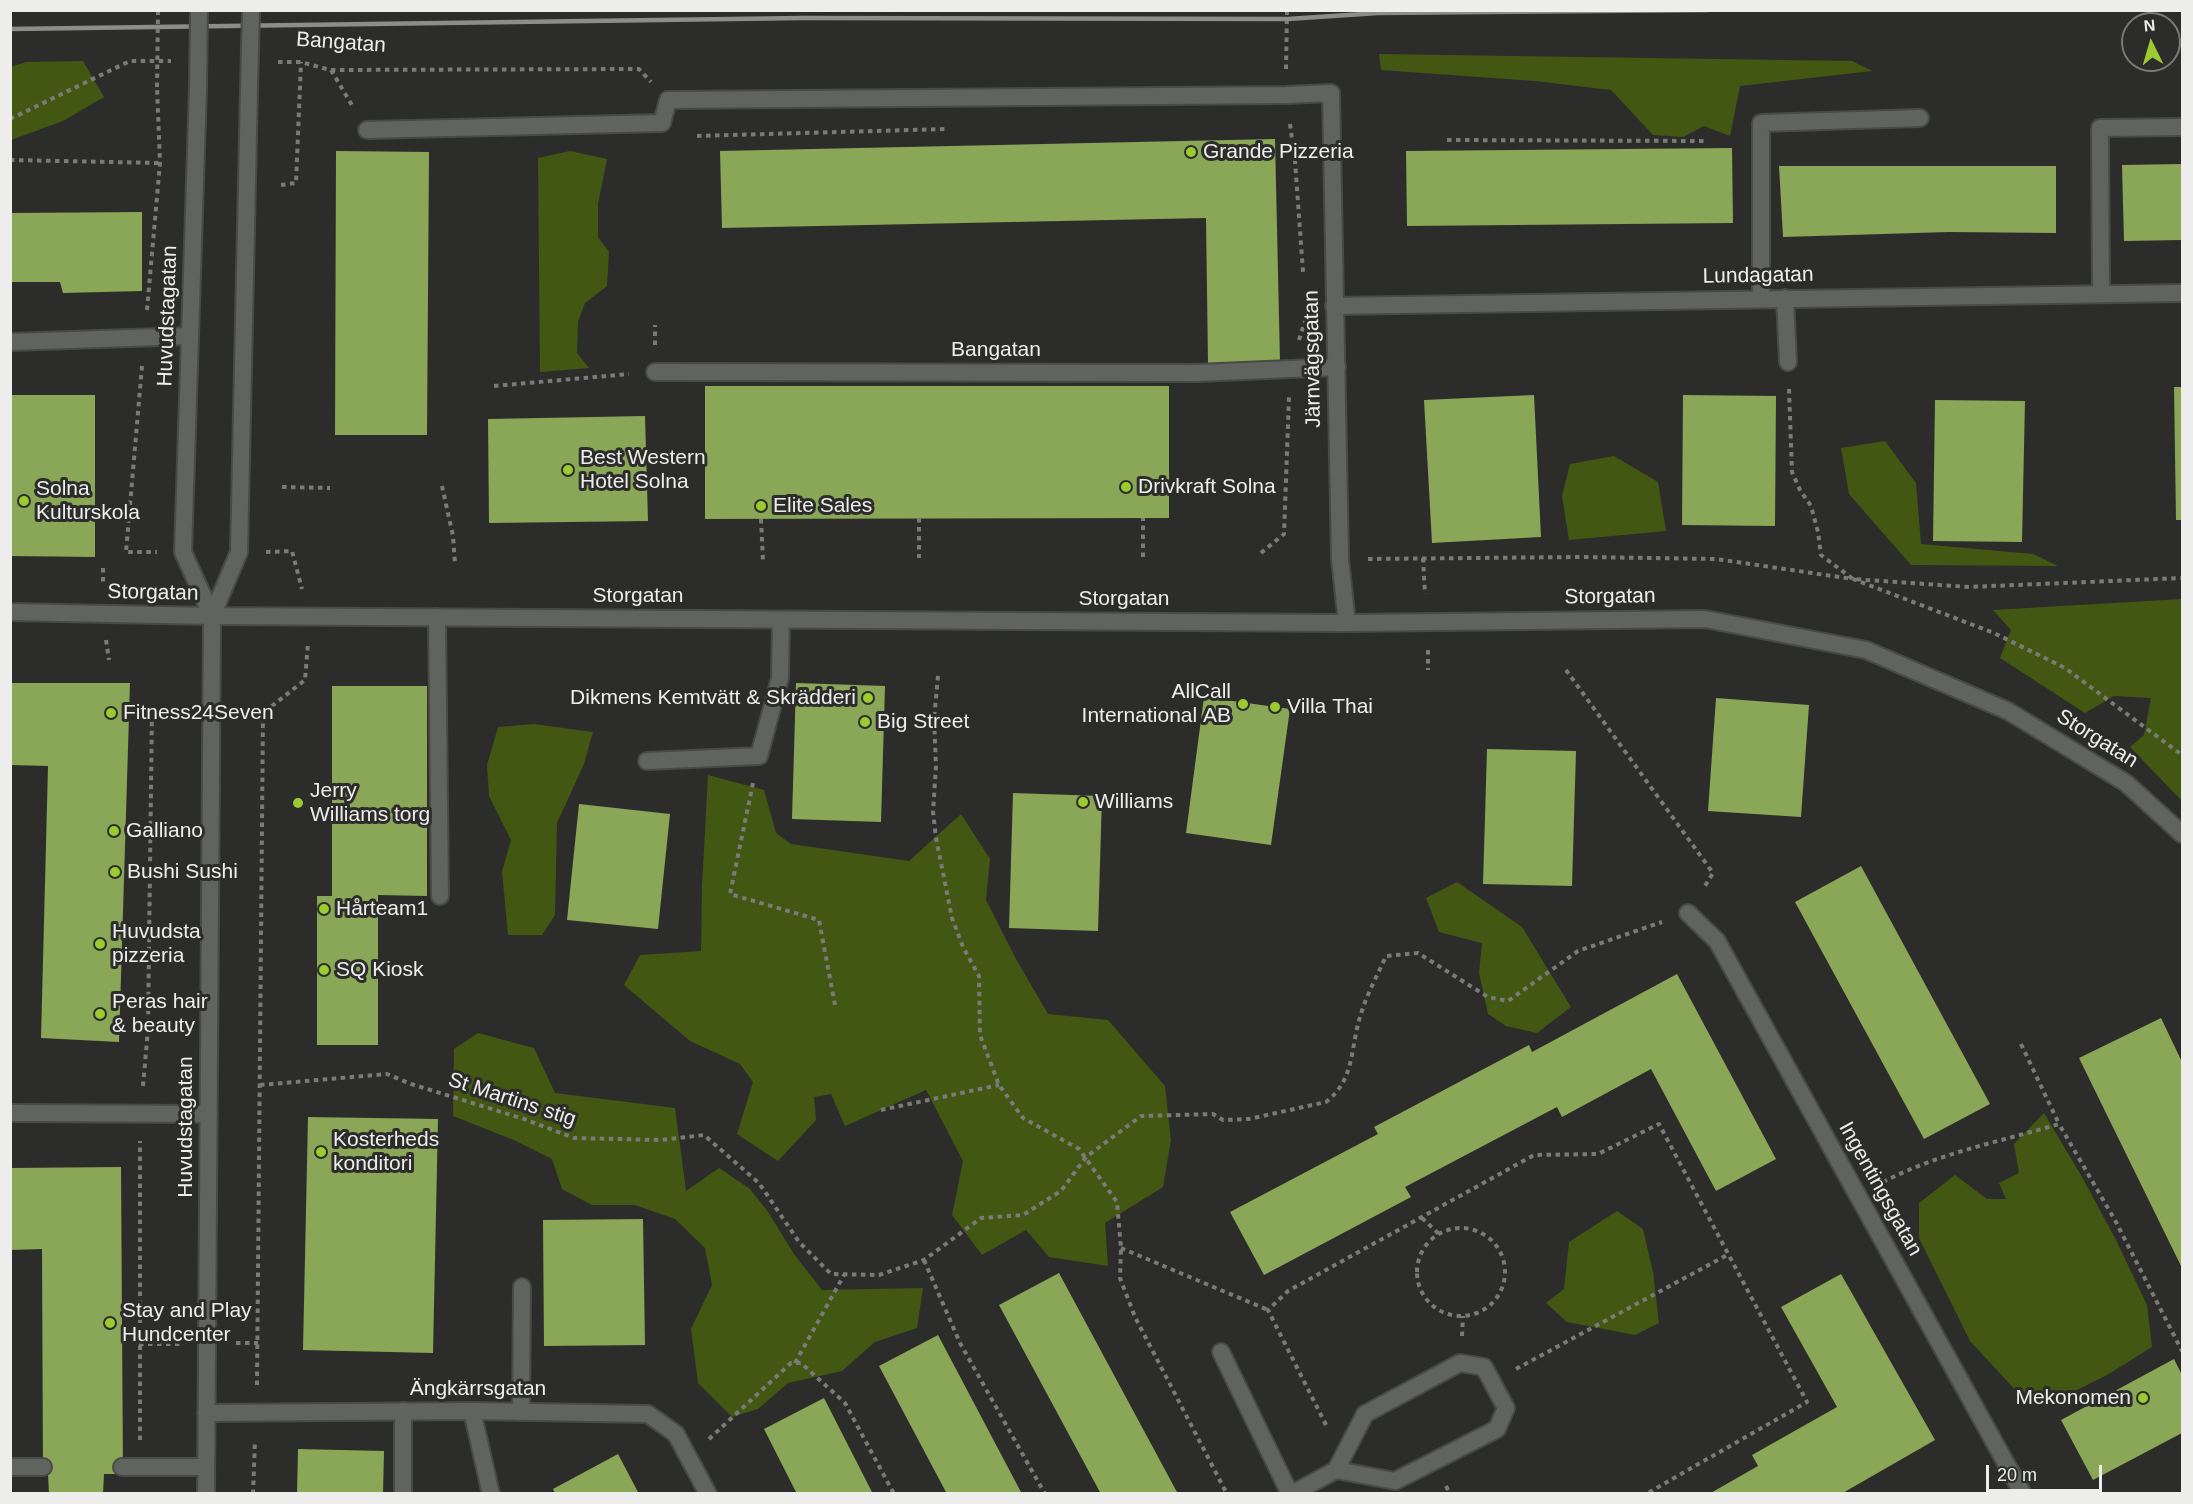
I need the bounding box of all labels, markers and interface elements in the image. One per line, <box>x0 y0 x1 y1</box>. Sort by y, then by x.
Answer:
north arrow <box>2121 12 2181 72</box>
text: N <box>2143 17 2156 35</box>
street label: Bangatan <box>295 27 387 59</box>
place label: Grande Pizzeria <box>1203 139 1354 165</box>
marker: Grande Pizzeria <box>1184 145 1198 159</box>
street label: Huvudstagatan <box>153 245 183 387</box>
street label: Lundagatan <box>1702 262 1814 290</box>
street label: Järnvägsgatan <box>1299 290 1327 428</box>
street label: Bangatan <box>951 337 1041 363</box>
place label: Best Western Hotel Solna <box>580 445 706 495</box>
marker: Best Western Hotel Solna <box>561 463 575 477</box>
place label: Drivkraft Solna <box>1138 474 1276 500</box>
place label: Solna Kulturskola <box>36 476 140 526</box>
marker: Drivkraft Solna <box>1119 480 1133 494</box>
place label: Elite Sales <box>773 493 872 519</box>
marker: Solna Kulturskola <box>17 494 31 508</box>
marker: Elite Sales <box>754 499 768 513</box>
street label: Storgatan <box>107 580 199 606</box>
street label: Storgatan <box>592 583 684 609</box>
street label: Storgatan <box>1564 584 1656 610</box>
street label: Storgatan <box>1078 586 1170 612</box>
place label: AllCall International AB <box>1082 679 1231 729</box>
place label: Dikmens Kemtvätt & Skrädderi <box>570 685 856 711</box>
marker: Dikmens Kemtvätt & Skrädderi <box>861 691 875 705</box>
place label: Villa Thai <box>1287 694 1373 720</box>
marker: AllCall International AB <box>1236 697 1250 711</box>
place label: Fitness24Seven <box>123 700 274 726</box>
marker: Villa Thai <box>1268 700 1282 714</box>
street label: Storgatan <box>2052 704 2142 774</box>
marker: Fitness24Seven <box>104 706 118 720</box>
place label: Big Street <box>877 709 969 735</box>
marker: Big Street <box>858 715 872 729</box>
place label: Jerry Williams torg <box>310 778 430 828</box>
place label: Williams <box>1095 789 1173 815</box>
marker: Williams <box>1076 795 1090 809</box>
marker: Jerry Williams torg <box>291 796 305 810</box>
place label: Galliano <box>126 818 203 844</box>
marker: Galliano <box>107 824 121 838</box>
place label: Bushi Sushi <box>127 859 238 885</box>
marker: Bushi Sushi <box>108 865 122 879</box>
place label: Hårteam1 <box>336 896 428 922</box>
marker: Hårteam1 <box>317 902 331 916</box>
place label: Huvudsta pizzeria <box>112 919 201 969</box>
marker: Huvudsta pizzeria <box>93 937 107 951</box>
place label: SQ Kiosk <box>336 957 424 983</box>
marker: SQ Kiosk <box>317 963 331 977</box>
place label: Peras hair & beauty <box>112 989 208 1039</box>
marker: Peras hair & beauty <box>93 1007 107 1021</box>
street label: Huvudstagatan <box>173 1056 199 1198</box>
street label: St Martins stig <box>445 1067 579 1133</box>
street label: Ingentingsgatan <box>1833 1118 1927 1260</box>
place label: Kosterheds konditori <box>333 1127 439 1177</box>
marker: Kosterheds konditori <box>314 1145 328 1159</box>
place label: Stay and Play Hundcenter <box>122 1298 252 1348</box>
marker: Stay and Play Hundcenter <box>103 1316 117 1330</box>
street label: Ängkärrsgatan <box>410 1376 546 1402</box>
place label: Mekonomen <box>2015 1385 2131 1411</box>
marker: Mekonomen <box>2136 1391 2150 1405</box>
scale bar <box>1989 1453 2104 1491</box>
text: 20 m <box>1997 1465 2037 1485</box>

